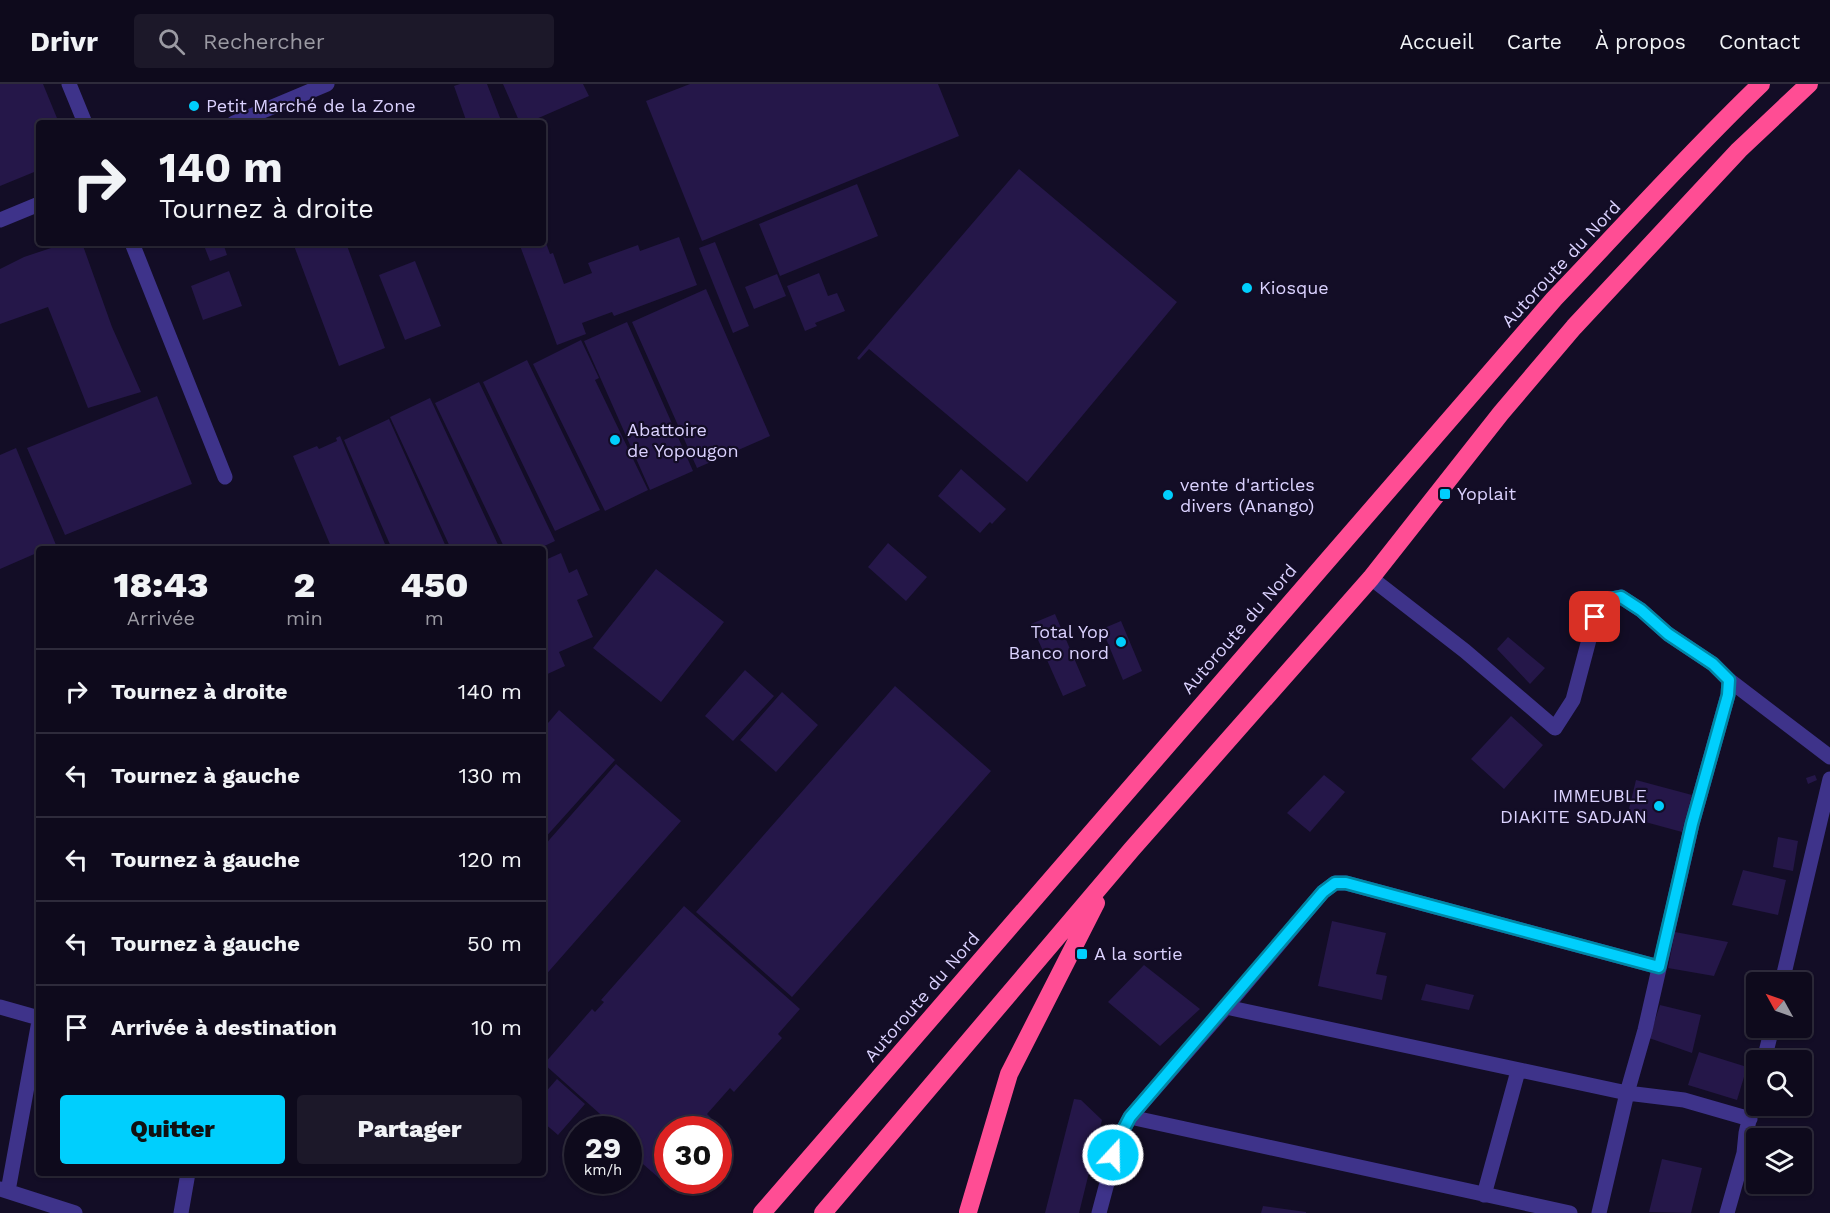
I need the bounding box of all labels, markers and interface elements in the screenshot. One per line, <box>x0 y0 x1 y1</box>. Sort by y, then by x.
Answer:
search box <box>134 14 554 68</box>
text: Drivr <box>30 25 98 58</box>
icon: search <box>155 25 188 58</box>
text: Rechercher <box>203 29 325 54</box>
text: Accueil <box>1399 29 1474 54</box>
text: Carte <box>1507 29 1562 54</box>
text: À propos <box>1595 29 1686 54</box>
text: Contact <box>1719 29 1800 54</box>
place label: Petit Marché de la Zone <box>206 95 416 116</box>
marker: Petit Marché de la Zone <box>187 99 201 113</box>
text: 140 m <box>159 143 283 192</box>
icon: right <box>60 144 138 222</box>
text: Tournez à droite <box>159 193 374 225</box>
street label: Autoroute du Nord <box>1497 196 1625 331</box>
place label: Kiosque <box>1259 277 1329 298</box>
marker: Kiosque <box>1240 281 1254 295</box>
place label: Abattoire de Yopougon <box>627 419 739 461</box>
marker: Abattoire de Yopougon <box>608 433 622 447</box>
place label: vente d'articles divers (Anango) <box>1180 474 1315 516</box>
place label: Yoplait <box>1457 483 1517 504</box>
marker: Yoplait <box>1438 487 1452 501</box>
marker: vente d'articles divers (Anango) <box>1161 488 1175 502</box>
street label: Autoroute du Nord <box>1177 560 1301 698</box>
text: 18:43 <box>114 564 208 606</box>
text: 2 <box>294 564 315 606</box>
text: 450 <box>400 564 468 606</box>
pin <box>1569 591 1620 642</box>
icon: arrive <box>1578 600 1611 633</box>
text: Arrivée <box>127 606 195 630</box>
text: min <box>286 606 323 630</box>
text: m <box>425 606 444 630</box>
place label: Total Yop Banco nord <box>1009 621 1109 663</box>
marker: Total Yop Banco nord <box>1114 635 1128 649</box>
icon: right <box>60 675 93 708</box>
text: Tournez à droite <box>111 679 288 704</box>
text: 140 m <box>458 679 522 704</box>
icon: left <box>60 759 93 792</box>
text: Tournez à gauche <box>111 763 300 788</box>
text: 130 m <box>458 763 522 788</box>
place label: IMMEUBLE DIAKITE SADJAN <box>1500 785 1647 827</box>
marker: IMMEUBLE DIAKITE SADJAN <box>1652 799 1666 813</box>
icon: left <box>60 843 93 876</box>
text: Tournez à gauche <box>111 847 300 872</box>
text: 120 m <box>458 847 522 872</box>
icon: left <box>60 927 93 960</box>
street label: Autoroute du Nord <box>860 928 984 1066</box>
text: Tournez à gauche <box>111 931 300 956</box>
text: 50 m <box>467 931 522 956</box>
place label: A la sortie <box>1094 943 1183 964</box>
marker: A la sortie <box>1075 947 1089 961</box>
north arrow <box>1746 972 1812 1038</box>
map controls <box>1746 972 1812 1194</box>
icon: arrive <box>60 1011 93 1044</box>
text: Arrivée à destination <box>111 1015 337 1040</box>
text: 10 m <box>471 1015 522 1040</box>
button: search <box>1746 1050 1812 1116</box>
button: Quitter <box>60 1095 285 1164</box>
button: Partager <box>297 1095 522 1164</box>
speed limit sign: 30 <box>654 1116 732 1194</box>
position arrow <box>1081 1123 1145 1187</box>
button: layers <box>1746 1128 1812 1194</box>
text: 29 <box>585 1130 621 1165</box>
text: km/h <box>584 1161 622 1179</box>

